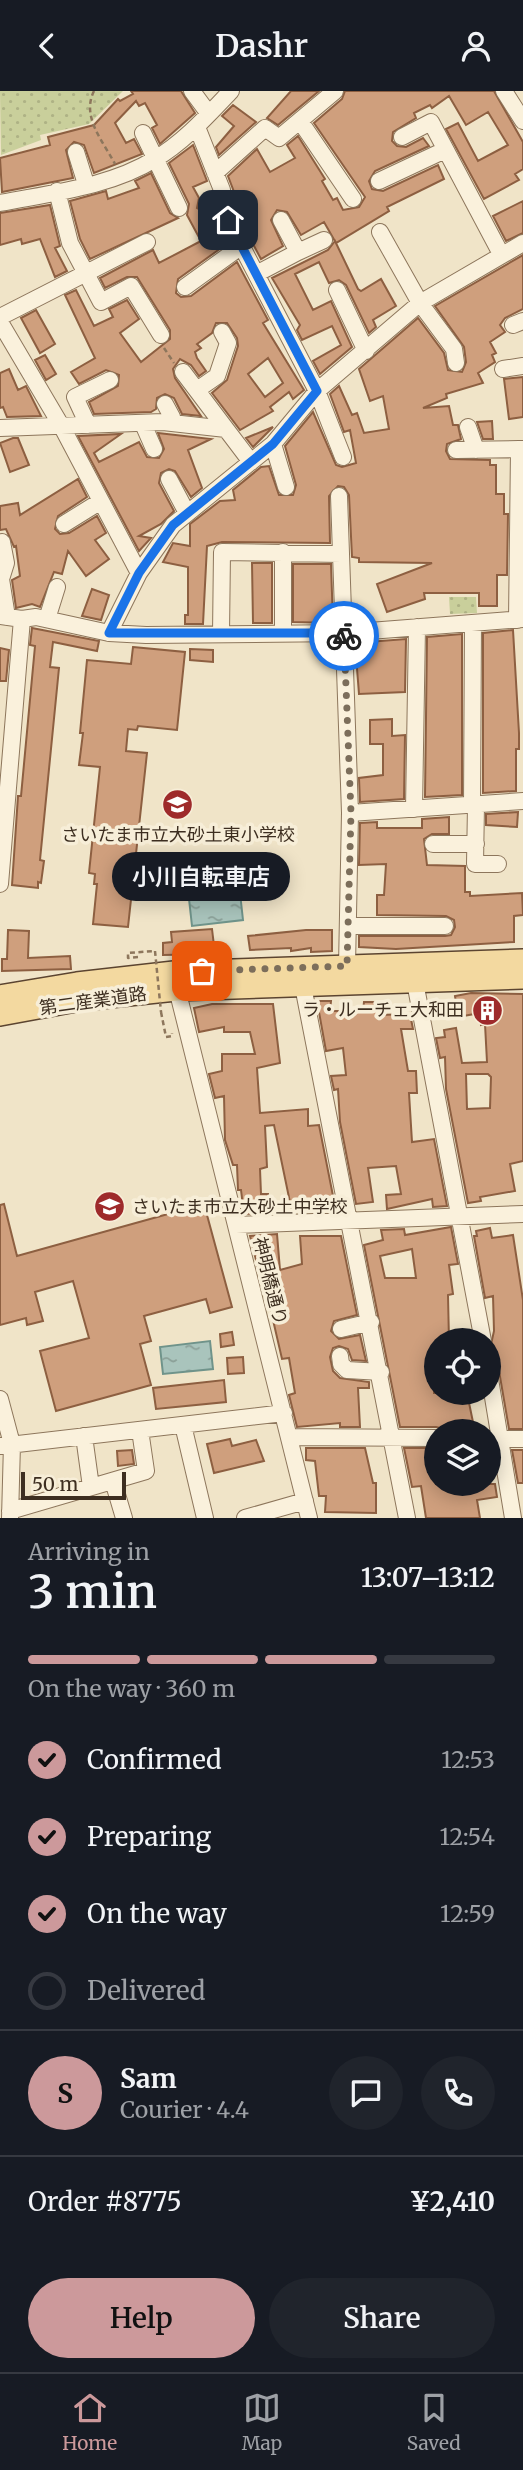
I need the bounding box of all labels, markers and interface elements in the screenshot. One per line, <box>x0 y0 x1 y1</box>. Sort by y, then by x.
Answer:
text: Dashr <box>215 26 308 66</box>
icon: back <box>28 27 66 65</box>
icon: person <box>457 27 495 65</box>
pin <box>198 190 258 250</box>
icon: home <box>209 201 247 239</box>
courier <box>309 601 379 671</box>
icon: bike <box>325 617 363 655</box>
school or university icon: さいたま市立大砂土東小学校 <box>161 788 195 822</box>
place label: さいたま市立大砂土東小学校 <box>61 823 295 846</box>
callout: 小川自転車店 <box>113 852 291 901</box>
text: 小川自転車店 <box>132 862 270 891</box>
pin <box>172 941 232 1001</box>
icon: bag <box>183 952 221 990</box>
street label: 第二産業道路 <box>38 982 148 1019</box>
building icon: ラ・ルーチェ大和田 <box>470 993 504 1027</box>
place label: ラ・ルーチェ大和田 <box>302 998 464 1021</box>
school or university icon: さいたま市立大砂土中学校 <box>92 1190 126 1224</box>
place label: さいたま市立大砂土中学校 <box>132 1195 347 1218</box>
street label: 神明橋通り <box>248 1234 293 1327</box>
map controls <box>424 1328 501 1496</box>
button: locate <box>424 1328 501 1405</box>
button: layers <box>424 1419 501 1496</box>
scale bar <box>21 1469 126 1501</box>
text: 50 m <box>32 1472 78 1496</box>
text: Arriving in <box>28 1537 150 1566</box>
text: 13:07–13:12 <box>361 1561 495 1594</box>
text: 3 min <box>28 1563 157 1621</box>
text: On the way · 360 m <box>28 1674 235 1703</box>
icon: check <box>28 1741 66 1779</box>
text: Confirmed <box>87 1743 222 1776</box>
text: 12:53 <box>441 1745 495 1774</box>
icon: check <box>28 1818 66 1856</box>
text: Preparing <box>87 1820 211 1853</box>
text: 12:54 <box>440 1822 495 1851</box>
icon: check <box>28 1895 66 1933</box>
text: On the way <box>87 1897 227 1930</box>
text: 12:59 <box>440 1899 495 1928</box>
text: Delivered <box>87 1974 206 2007</box>
button: chat <box>329 2056 403 2130</box>
button: phone <box>421 2056 495 2130</box>
text: Sam <box>120 2062 177 2095</box>
text: S <box>57 2077 73 2110</box>
text: Courier · 4.4 <box>120 2095 249 2124</box>
text: Order #8775 <box>28 2185 182 2218</box>
text: ¥2,410 <box>410 2185 495 2218</box>
button: Help <box>28 2278 255 2358</box>
button: Share <box>269 2278 495 2358</box>
tab: Home <box>62 2389 117 2455</box>
tab: Map <box>242 2389 282 2455</box>
tab: Saved <box>407 2389 461 2455</box>

